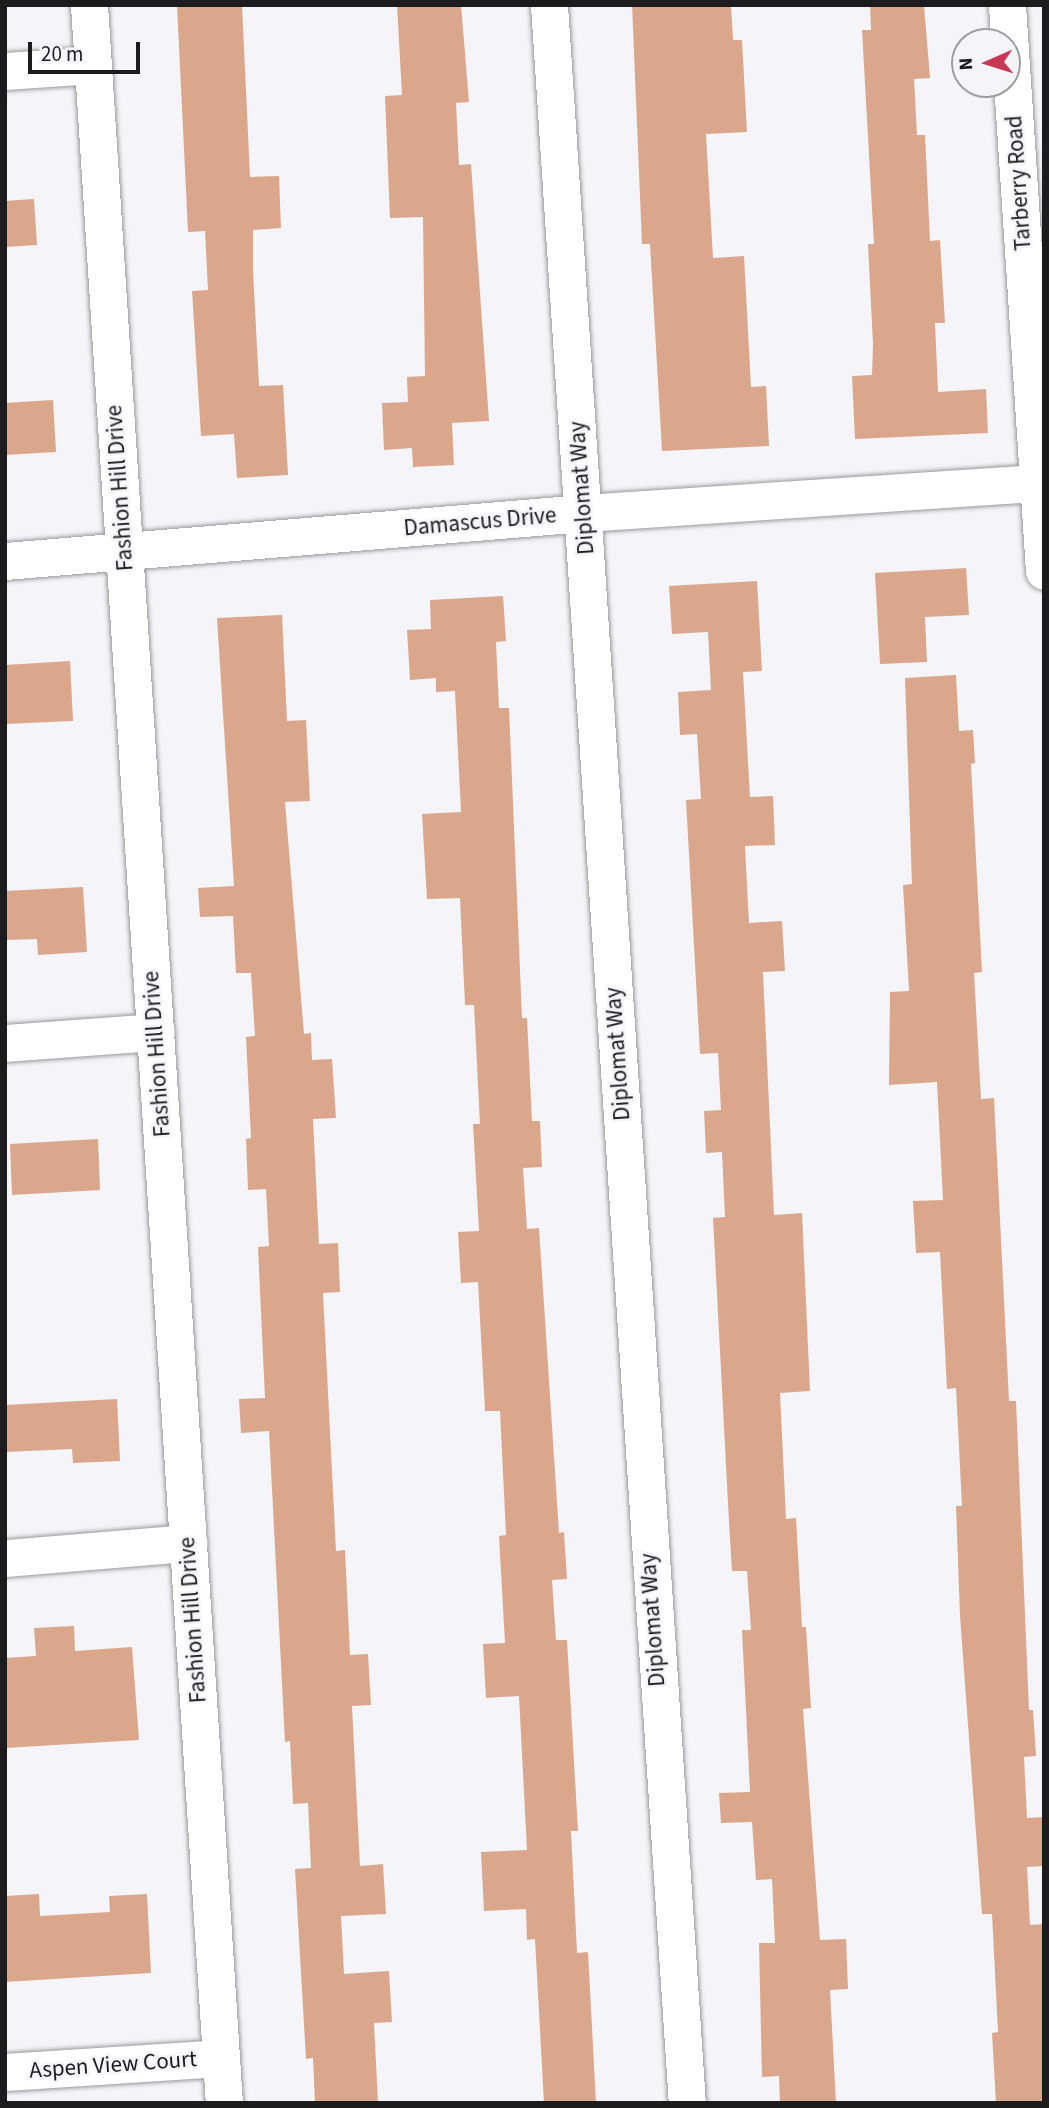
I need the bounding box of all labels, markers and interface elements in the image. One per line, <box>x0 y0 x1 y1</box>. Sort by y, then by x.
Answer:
scale bar <box>32 28 144 72</box>
north arrow <box>951 28 1021 98</box>
text: 20 m <box>41 39 83 69</box>
text: N <box>953 57 980 71</box>
street label: Tarberry Road <box>1001 114 1037 252</box>
street label: Fashion Hill Drive <box>100 404 140 572</box>
street label: Diplomat Way <box>564 420 600 556</box>
street label: Damascus Drive <box>403 502 557 542</box>
street label: Fashion Hill Drive <box>137 970 177 1138</box>
street label: Diplomat Way <box>600 986 636 1122</box>
street label: Fashion Hill Drive <box>173 1536 213 1704</box>
street label: Diplomat Way <box>635 1552 671 1688</box>
street label: Aspen View Court <box>28 2045 198 2085</box>

